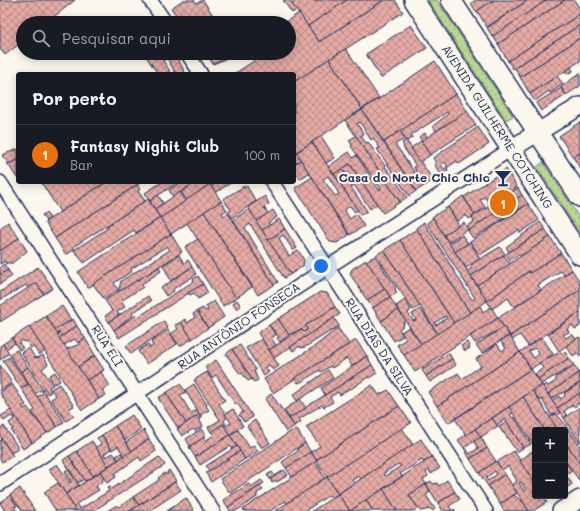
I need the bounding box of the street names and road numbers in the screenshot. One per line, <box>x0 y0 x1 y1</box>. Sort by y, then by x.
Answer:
street label: AVENIDA GUILHERME COTCHING <box>439 41 557 212</box>
street label: RUA ANTÔNIO FONSECA <box>174 278 303 372</box>
street label: RUA DIAS DA SILVA <box>342 295 417 398</box>
street label: RUA ELI <box>89 322 127 369</box>

